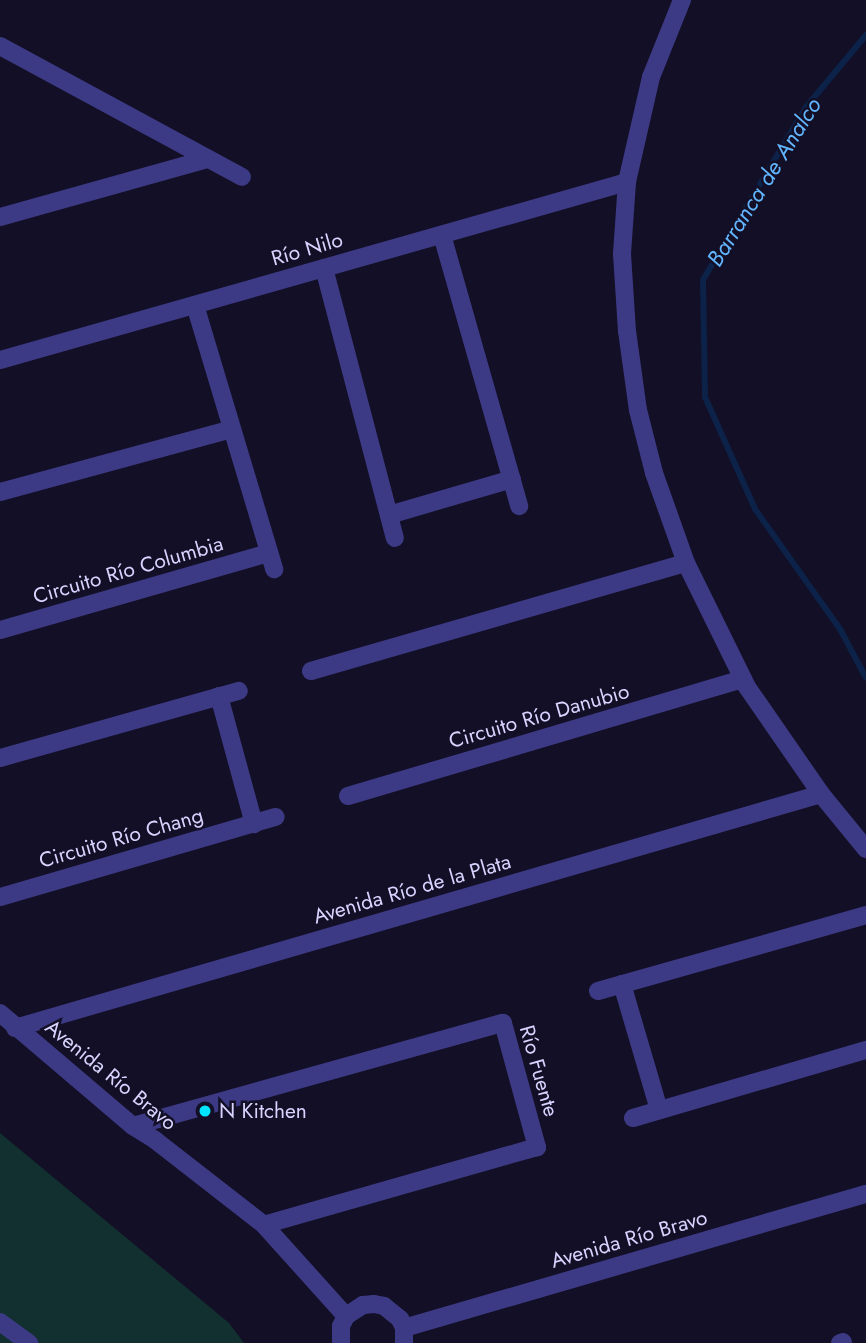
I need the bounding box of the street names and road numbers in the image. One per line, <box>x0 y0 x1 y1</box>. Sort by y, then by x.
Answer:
street label: Río Nilo <box>268 227 346 271</box>
street label: Circuito Río Columbia <box>30 531 226 609</box>
street label: Circuito Río Danubio <box>446 678 632 754</box>
street label: Circuito Río Chang <box>36 803 206 873</box>
street label: Avenida Río de la Plata <box>310 849 514 929</box>
street label: Avenida Río Bravo <box>40 1014 182 1136</box>
street label: Río Fuente <box>514 1022 564 1120</box>
street label: Avenida Río Bravo <box>548 1205 710 1273</box>

